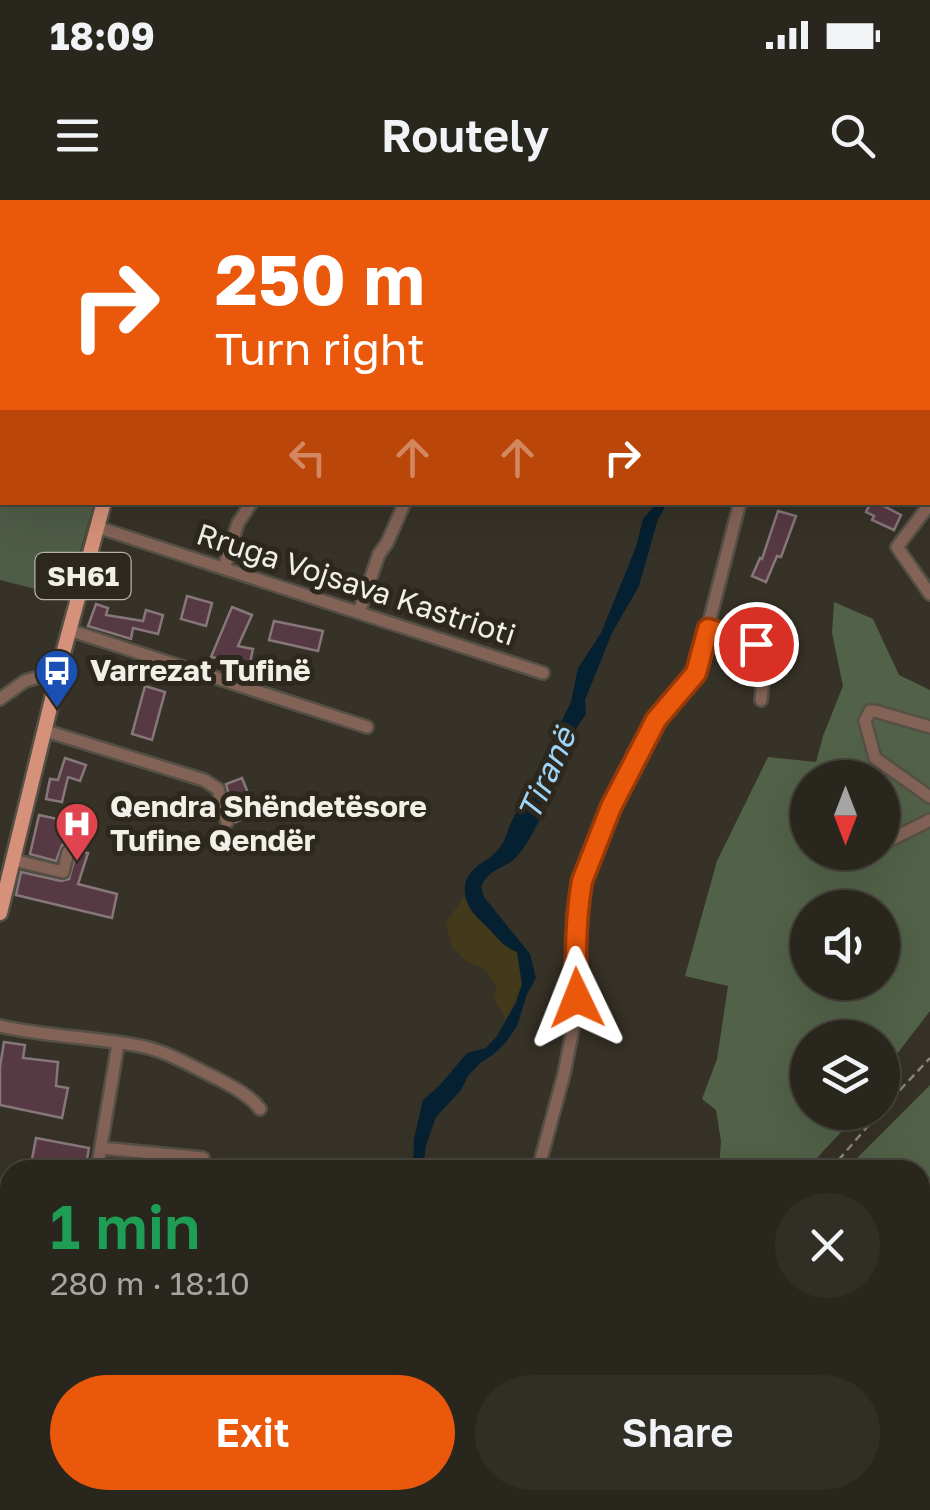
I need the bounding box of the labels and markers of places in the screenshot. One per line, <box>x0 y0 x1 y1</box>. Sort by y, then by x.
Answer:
pin <box>714 602 799 687</box>
bus stop icon: Varrezat Tufinë <box>34 648 80 709</box>
place label: Varrezat Tufinë <box>90 652 311 688</box>
place label: Qendra Shëndetësore Tufine Qendër <box>110 788 427 858</box>
hospital icon: Qendra Shëndetësore Tufine Qendër <box>54 801 100 862</box>

